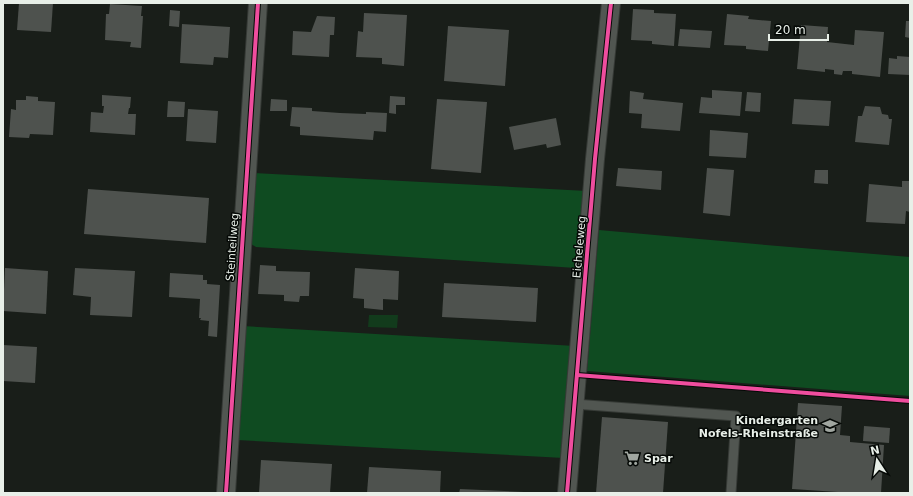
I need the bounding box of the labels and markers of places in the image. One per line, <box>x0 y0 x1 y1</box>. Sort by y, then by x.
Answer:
place label: Kindergarten Nofels-Rheinstraße <box>699 414 818 440</box>
school or university icon: Kindergarten Nofels-Rheinstraße <box>821 417 839 435</box>
supermarket icon: Spar <box>623 449 641 467</box>
place label: Spar <box>644 452 673 465</box>

